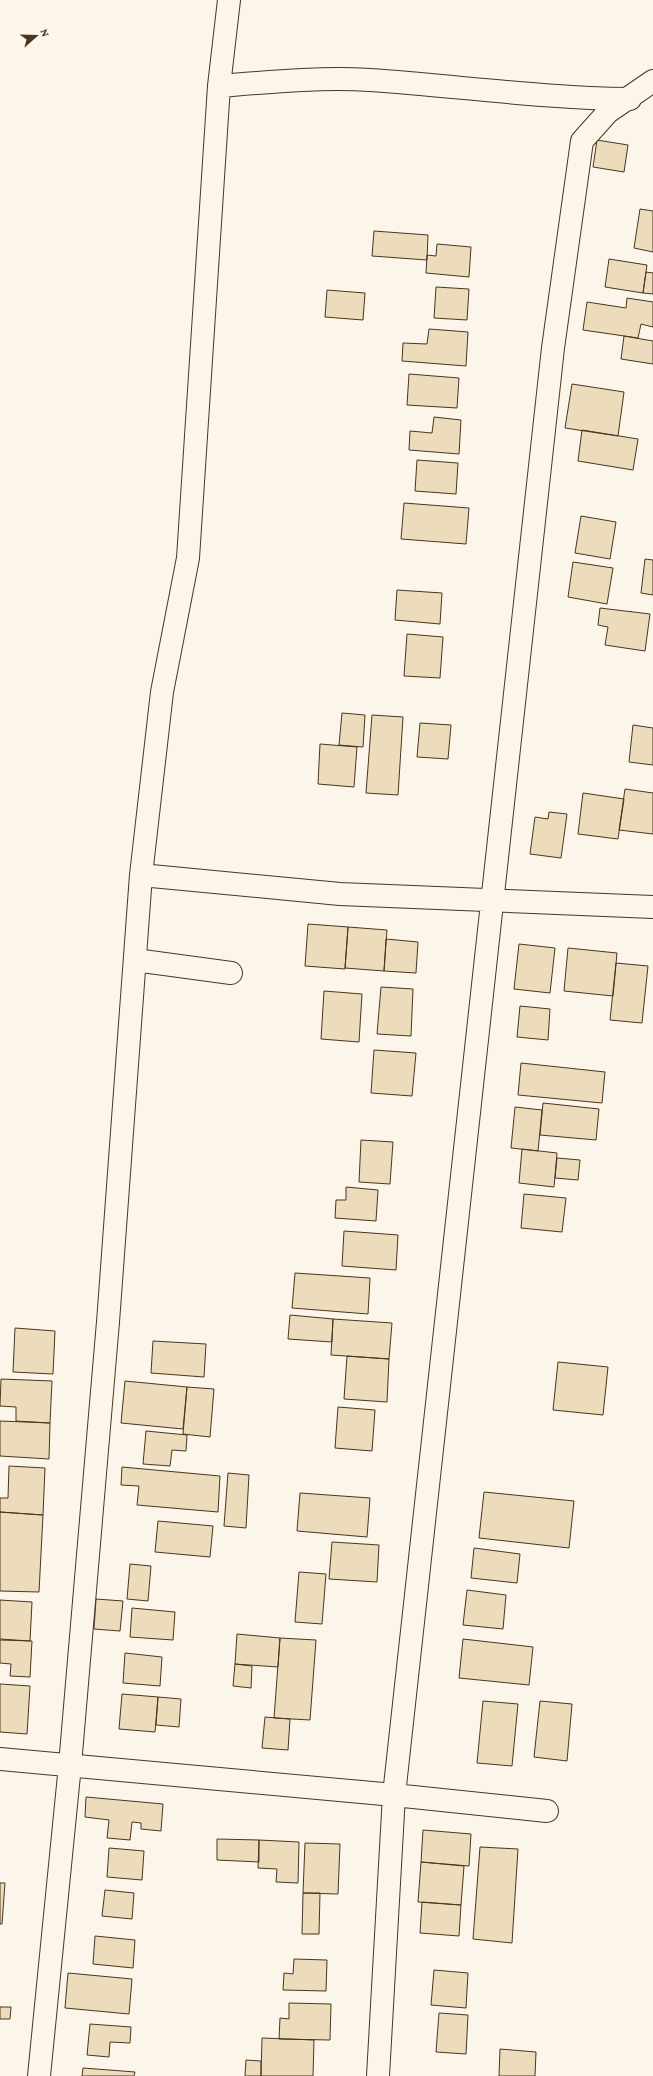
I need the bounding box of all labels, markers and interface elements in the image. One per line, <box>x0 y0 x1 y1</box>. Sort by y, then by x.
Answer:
north arrow <box>16 16 56 56</box>
text: N <box>38 27 52 39</box>

